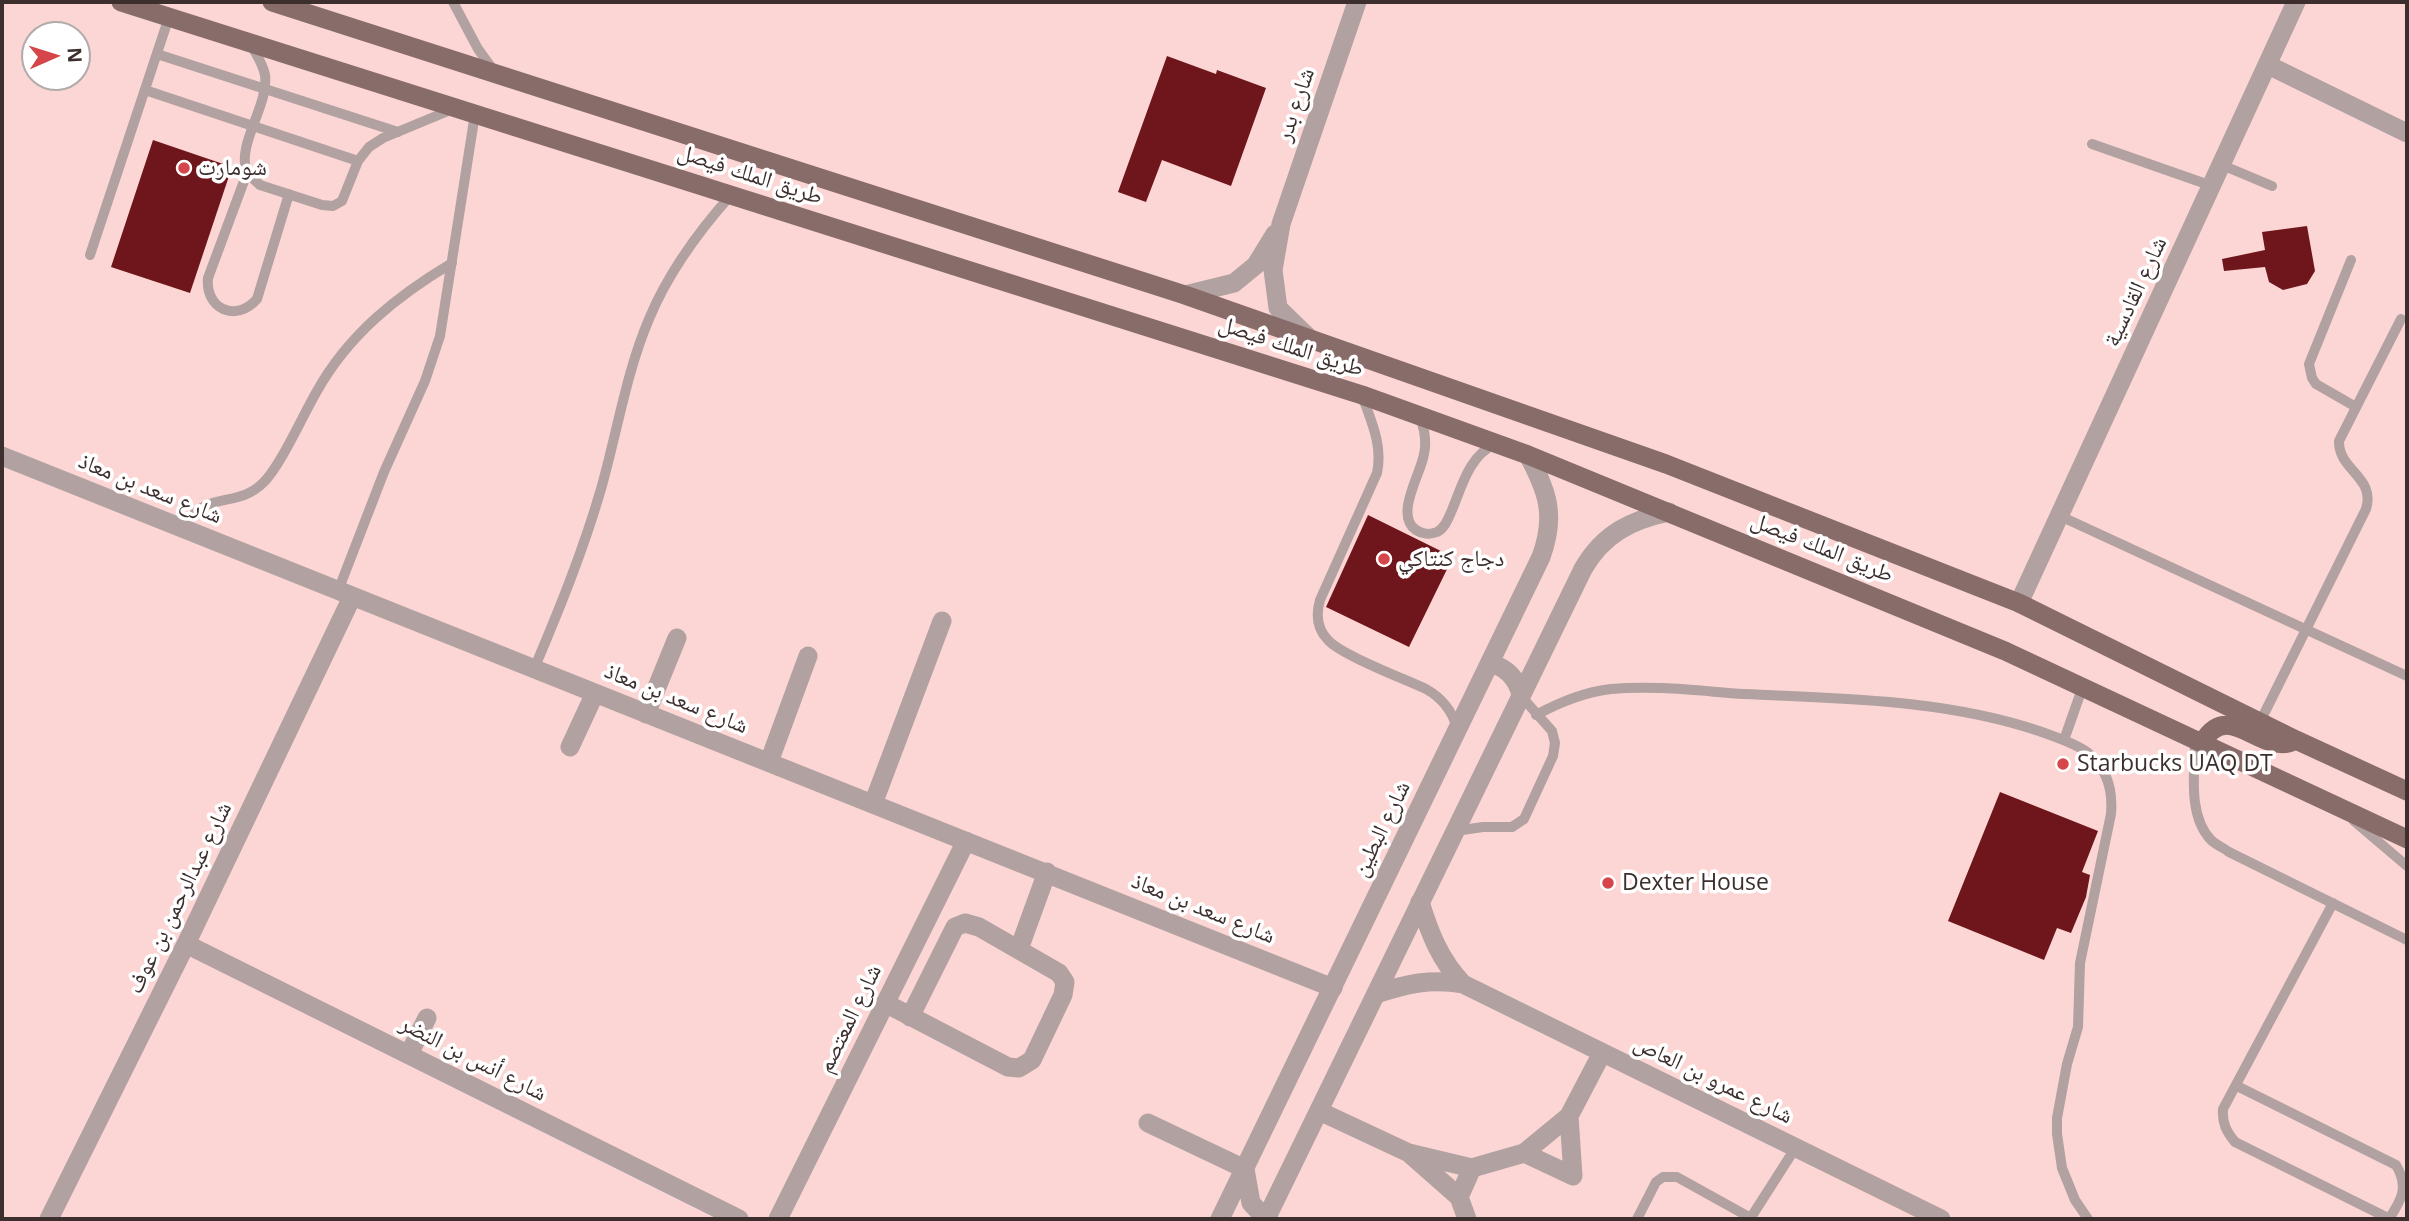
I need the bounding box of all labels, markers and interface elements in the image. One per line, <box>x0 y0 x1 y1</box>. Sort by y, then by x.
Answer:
north arrow <box>21 21 91 91</box>
text: N <box>62 47 88 63</box>
street label: شارع بدر <box>1271 65 1321 145</box>
street label: طريق الملك فيصل <box>674 139 826 211</box>
place label: شومارت <box>198 154 267 182</box>
marker: شومارت <box>176 160 192 176</box>
street label: شارع القادسية <box>2099 233 2173 351</box>
street label: طريق الملك فيصل <box>1215 311 1367 383</box>
street label: شارع سعد بن معاذ <box>74 448 226 530</box>
street label: طريق الملك فيصل <box>1747 507 1897 589</box>
place label: دجاج كنتاكي <box>1398 545 1504 573</box>
marker: دجاج كنتاكي <box>1376 551 1392 567</box>
street label: شارع سعد بن معاذ <box>600 658 752 740</box>
place label: Starbucks UAQ DT <box>2077 750 2273 778</box>
marker: Starbucks UAQ DT <box>2055 756 2071 772</box>
street label: شارع البطين <box>1347 777 1417 881</box>
street label: شارع عبدالرحمن بن عوف <box>122 798 238 998</box>
street label: شارع سعد بن معاذ <box>1127 868 1279 950</box>
place label: Dexter House <box>1622 869 1769 897</box>
marker: Dexter House <box>1600 875 1616 891</box>
street label: شارع المعتصم <box>812 960 888 1078</box>
street label: شارع أنس بن النضر <box>395 1010 551 1108</box>
street label: شارع عمرو بن العاص <box>1629 1030 1797 1130</box>

